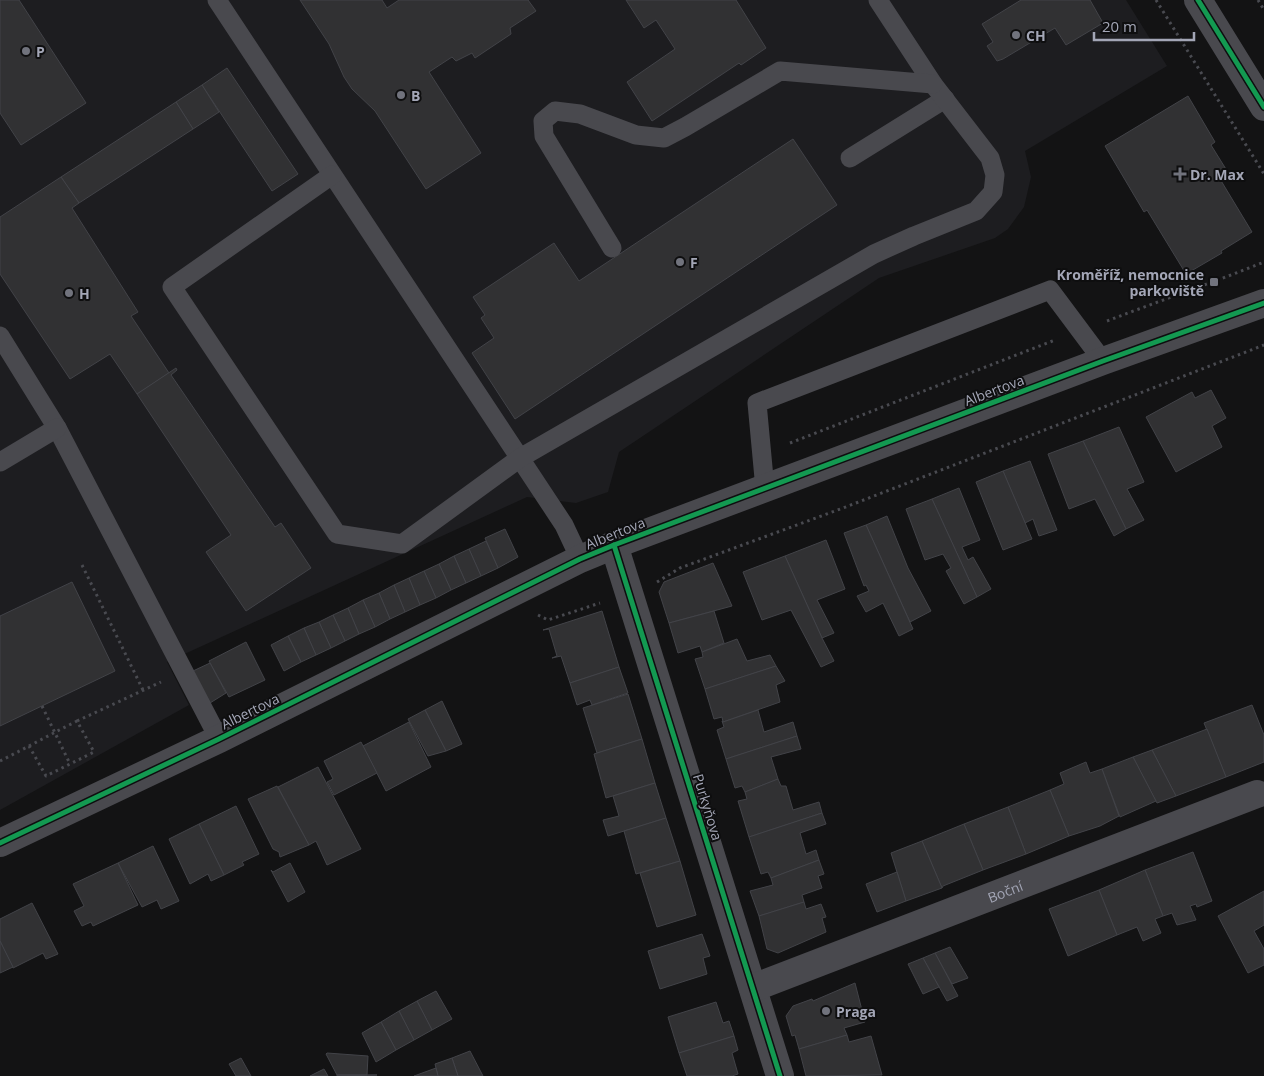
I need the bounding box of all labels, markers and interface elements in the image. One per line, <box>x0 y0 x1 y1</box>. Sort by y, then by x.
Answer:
scale bar <box>1094 10 1194 42</box>
text: 20 m <box>1102 16 1137 36</box>
place label: CH <box>1026 26 1046 45</box>
marker: CH <box>1010 29 1022 41</box>
place label: P <box>36 42 45 61</box>
marker: P <box>20 45 32 57</box>
place label: B <box>411 86 420 105</box>
marker: B <box>395 89 407 101</box>
place label: Dr. Max <box>1190 165 1245 184</box>
marker: Dr. Max <box>1174 168 1186 180</box>
place label: F <box>690 253 698 272</box>
marker: F <box>674 256 686 268</box>
place label: Kroměříž, nemocnice parkoviště <box>1057 265 1204 300</box>
marker: Kroměříž, nemocnice parkoviště <box>1208 276 1220 288</box>
place label: H <box>79 284 90 303</box>
marker: H <box>63 287 75 299</box>
street label: Albertova <box>961 370 1027 410</box>
street label: Albertova <box>582 512 648 554</box>
street label: Albertova <box>218 689 282 733</box>
street label: Purkyňova <box>689 771 727 843</box>
street label: Boční <box>985 875 1026 906</box>
place label: Praga <box>836 1002 876 1021</box>
marker: Praga <box>820 1005 832 1017</box>

